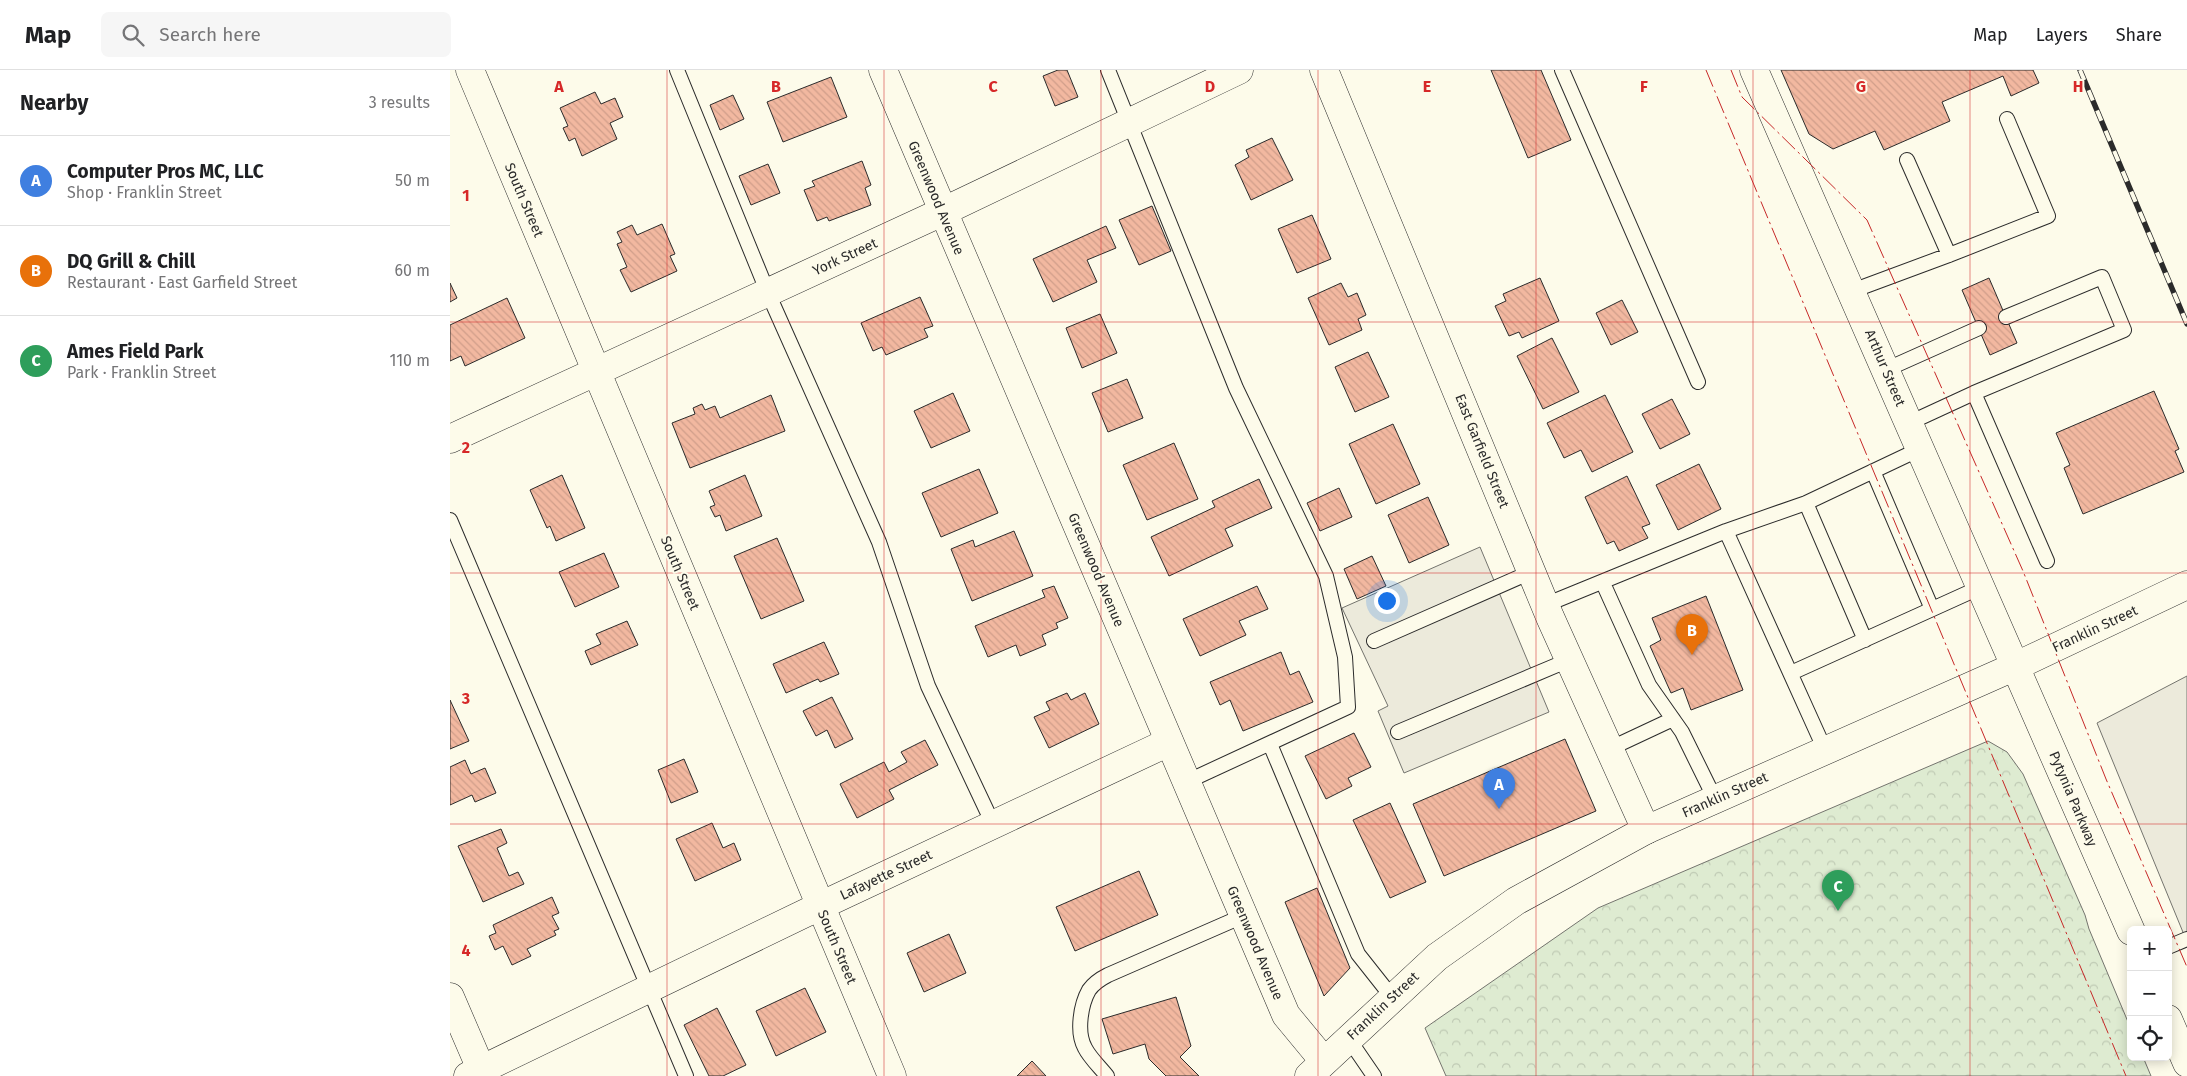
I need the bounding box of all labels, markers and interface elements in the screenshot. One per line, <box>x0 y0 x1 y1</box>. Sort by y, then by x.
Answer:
search box <box>101 12 451 57</box>
text: Map <box>25 21 71 49</box>
icon: search <box>119 21 147 49</box>
text: Search here <box>159 23 261 46</box>
text: Map <box>1973 24 2008 46</box>
text: Layers <box>2036 24 2088 46</box>
text: Share <box>2116 24 2162 46</box>
text: A <box>553 77 564 96</box>
text: B <box>771 77 781 96</box>
text: C <box>988 77 998 96</box>
text: D <box>1205 77 1215 96</box>
text: E <box>1423 77 1431 96</box>
text: F <box>1640 77 1648 96</box>
text: G <box>1856 77 1866 96</box>
text: H <box>2073 77 2083 96</box>
text: Nearby <box>20 90 88 116</box>
text: 3 results <box>369 93 430 112</box>
street label: Greenwood Avenue <box>904 138 968 258</box>
text: Computer Pros MC, LLC <box>67 160 264 183</box>
street label: South Street <box>501 160 548 241</box>
text: A <box>31 171 41 190</box>
text: 50 m <box>395 171 430 190</box>
text: Shop · Franklin Street <box>67 183 222 202</box>
text: 1 <box>462 186 470 205</box>
street label: York Street <box>810 234 881 279</box>
text: DQ Grill & Chill <box>67 250 195 273</box>
text: B <box>31 261 41 280</box>
text: 60 m <box>395 261 430 280</box>
text: Restaurant · East Garfield Street <box>67 273 297 292</box>
street label: Arthur Street <box>1861 327 1909 410</box>
text: Ames Field Park <box>67 340 203 363</box>
text: C <box>31 351 41 370</box>
text: 110 m <box>389 351 430 370</box>
text: Park · Franklin Street <box>67 363 216 382</box>
street label: East Garfield Street <box>1451 391 1513 511</box>
text: 2 <box>462 438 470 457</box>
street label: Greenwood Avenue <box>1064 510 1128 630</box>
street label: South Street <box>657 533 704 614</box>
your location <box>1374 588 1400 614</box>
street label: Franklin Street <box>2050 601 2141 656</box>
pin: B <box>1676 614 1708 655</box>
text: 3 <box>461 689 470 708</box>
street label: Pytynia Parkway <box>2045 749 2101 849</box>
pin: A <box>1483 768 1515 809</box>
street label: Franklin Street <box>1679 768 1771 822</box>
street label: Lafayette Street <box>837 846 936 904</box>
pin: C <box>1822 870 1854 911</box>
street label: Greenwood Avenue <box>1223 883 1287 1003</box>
street label: South Street <box>814 907 861 988</box>
map controls <box>2127 926 2172 1061</box>
button: + <box>2127 926 2172 971</box>
text: 4 <box>461 941 471 960</box>
street label: Franklin Street <box>1343 968 1423 1044</box>
button: − <box>2127 971 2172 1016</box>
button: locate <box>2127 1016 2172 1061</box>

